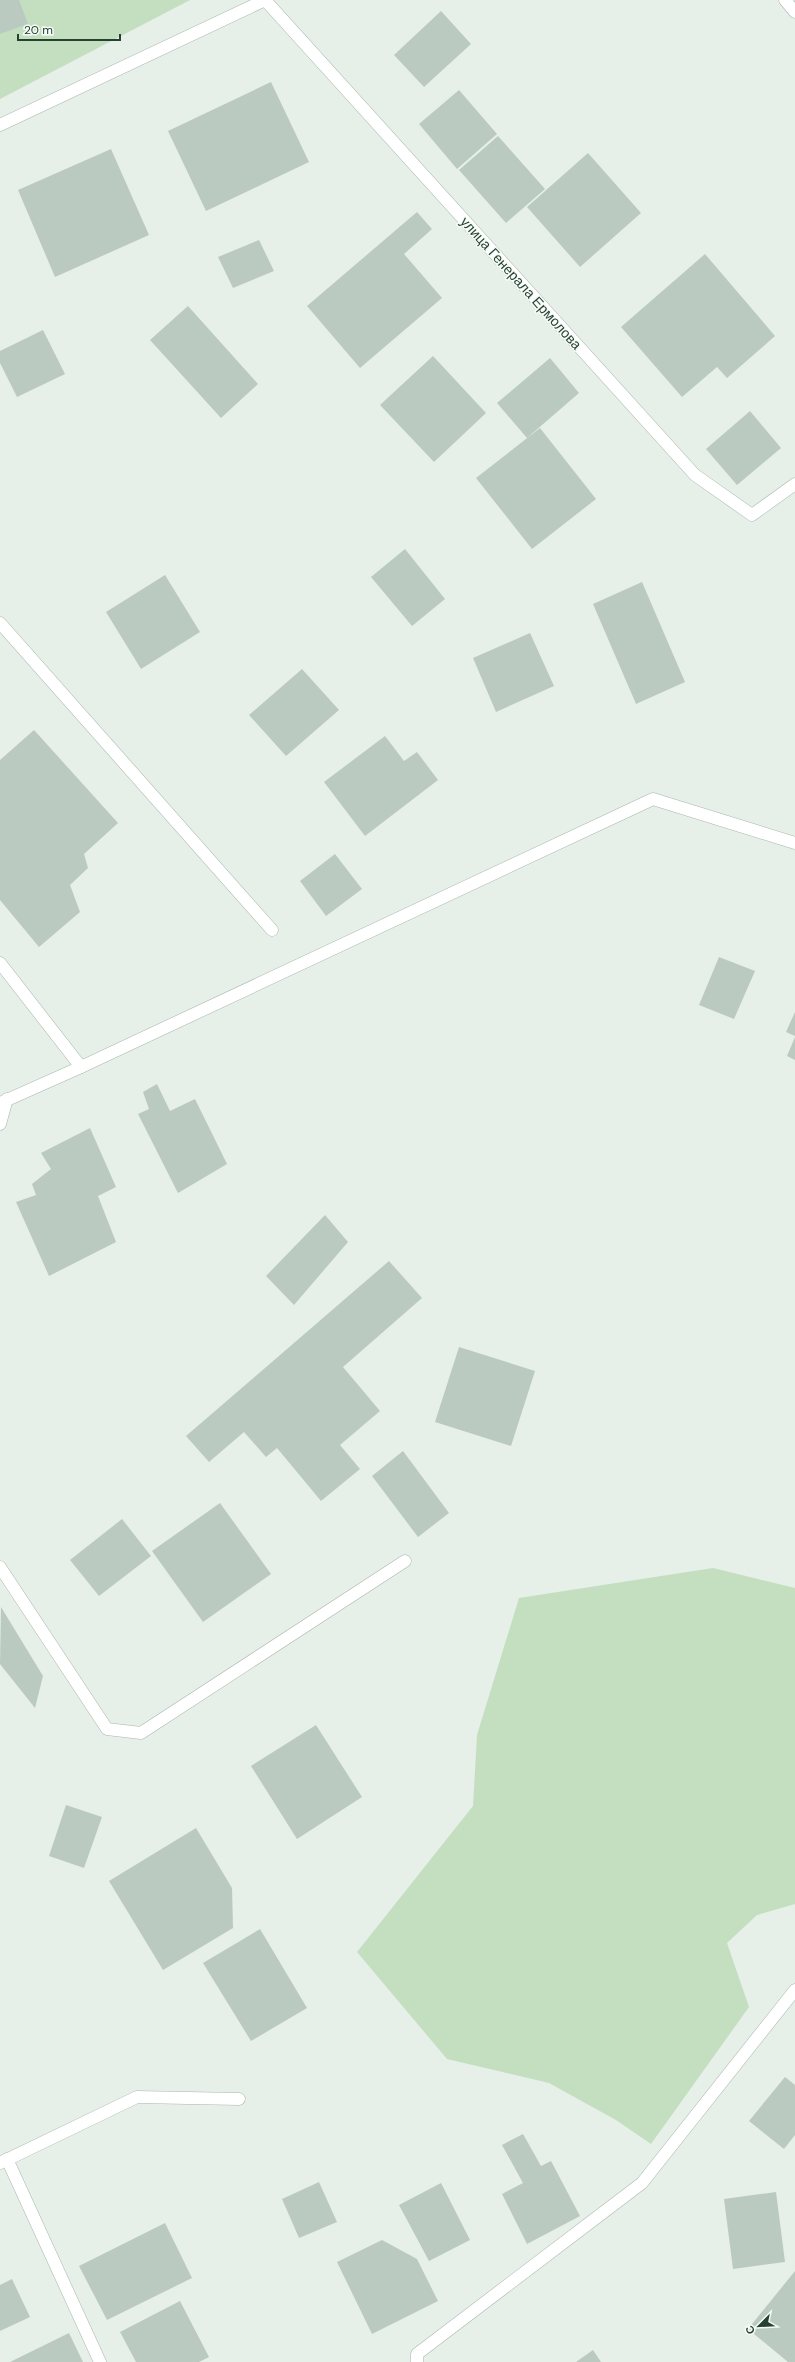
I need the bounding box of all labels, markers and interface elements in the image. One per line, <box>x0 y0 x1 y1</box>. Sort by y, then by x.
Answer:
scale bar <box>18 16 120 42</box>
text: 20 m <box>24 22 53 38</box>
street label: улица Генерала Ермолова <box>456 213 586 353</box>
north arrow <box>739 2306 779 2346</box>
text: С <box>742 2324 758 2337</box>

